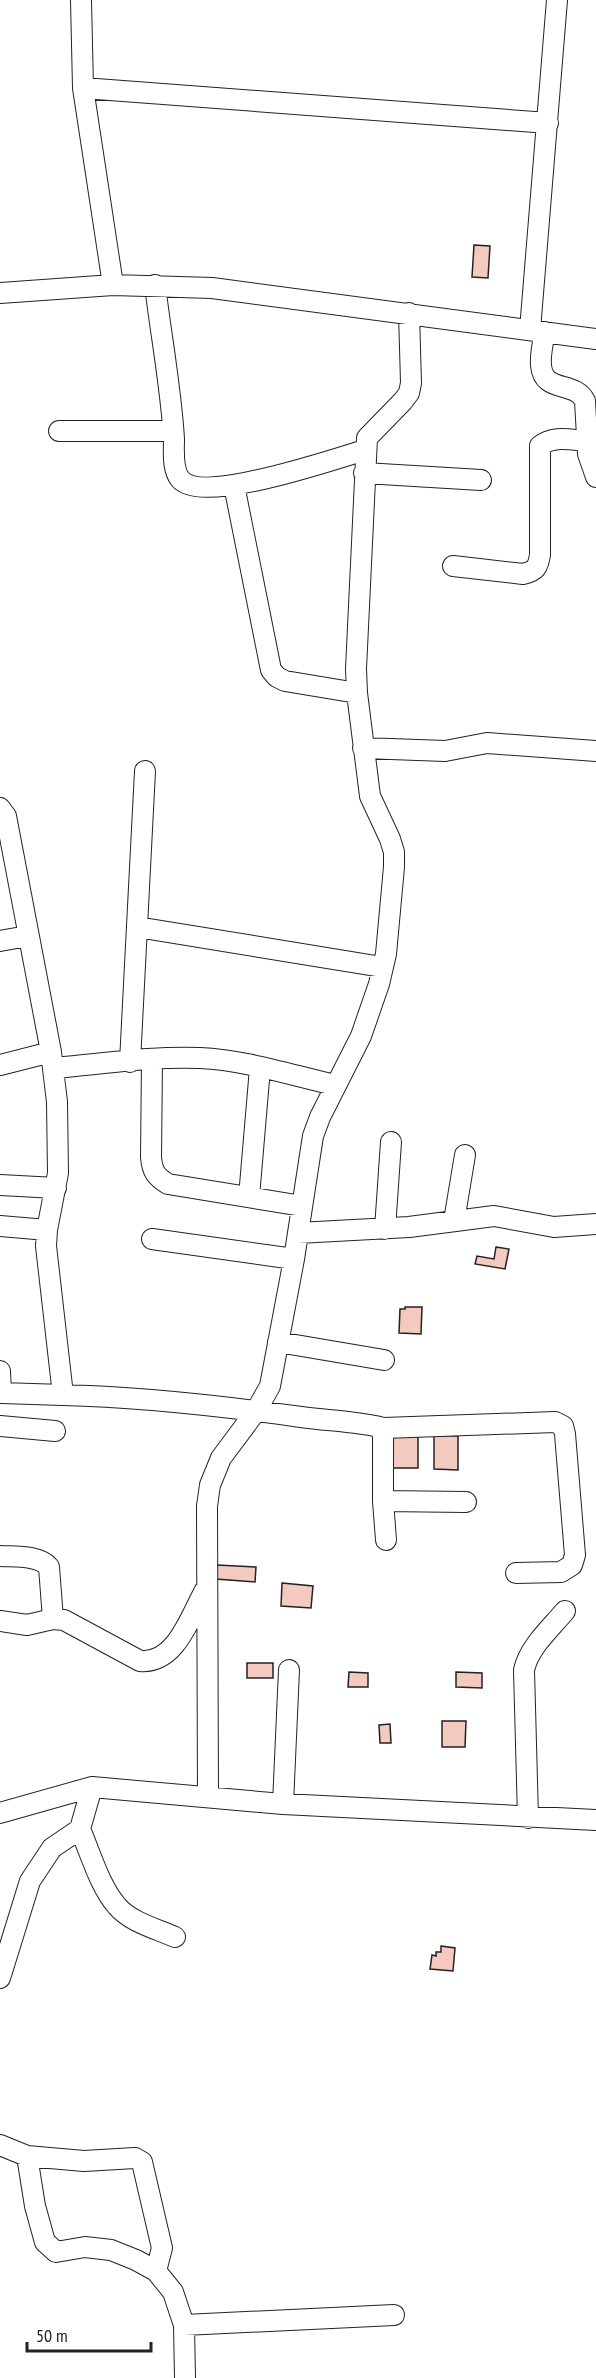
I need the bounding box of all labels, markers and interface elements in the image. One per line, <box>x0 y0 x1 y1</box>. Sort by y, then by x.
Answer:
scale bar <box>27 2315 152 2353</box>
text: 50 m <box>36 2324 68 2347</box>

